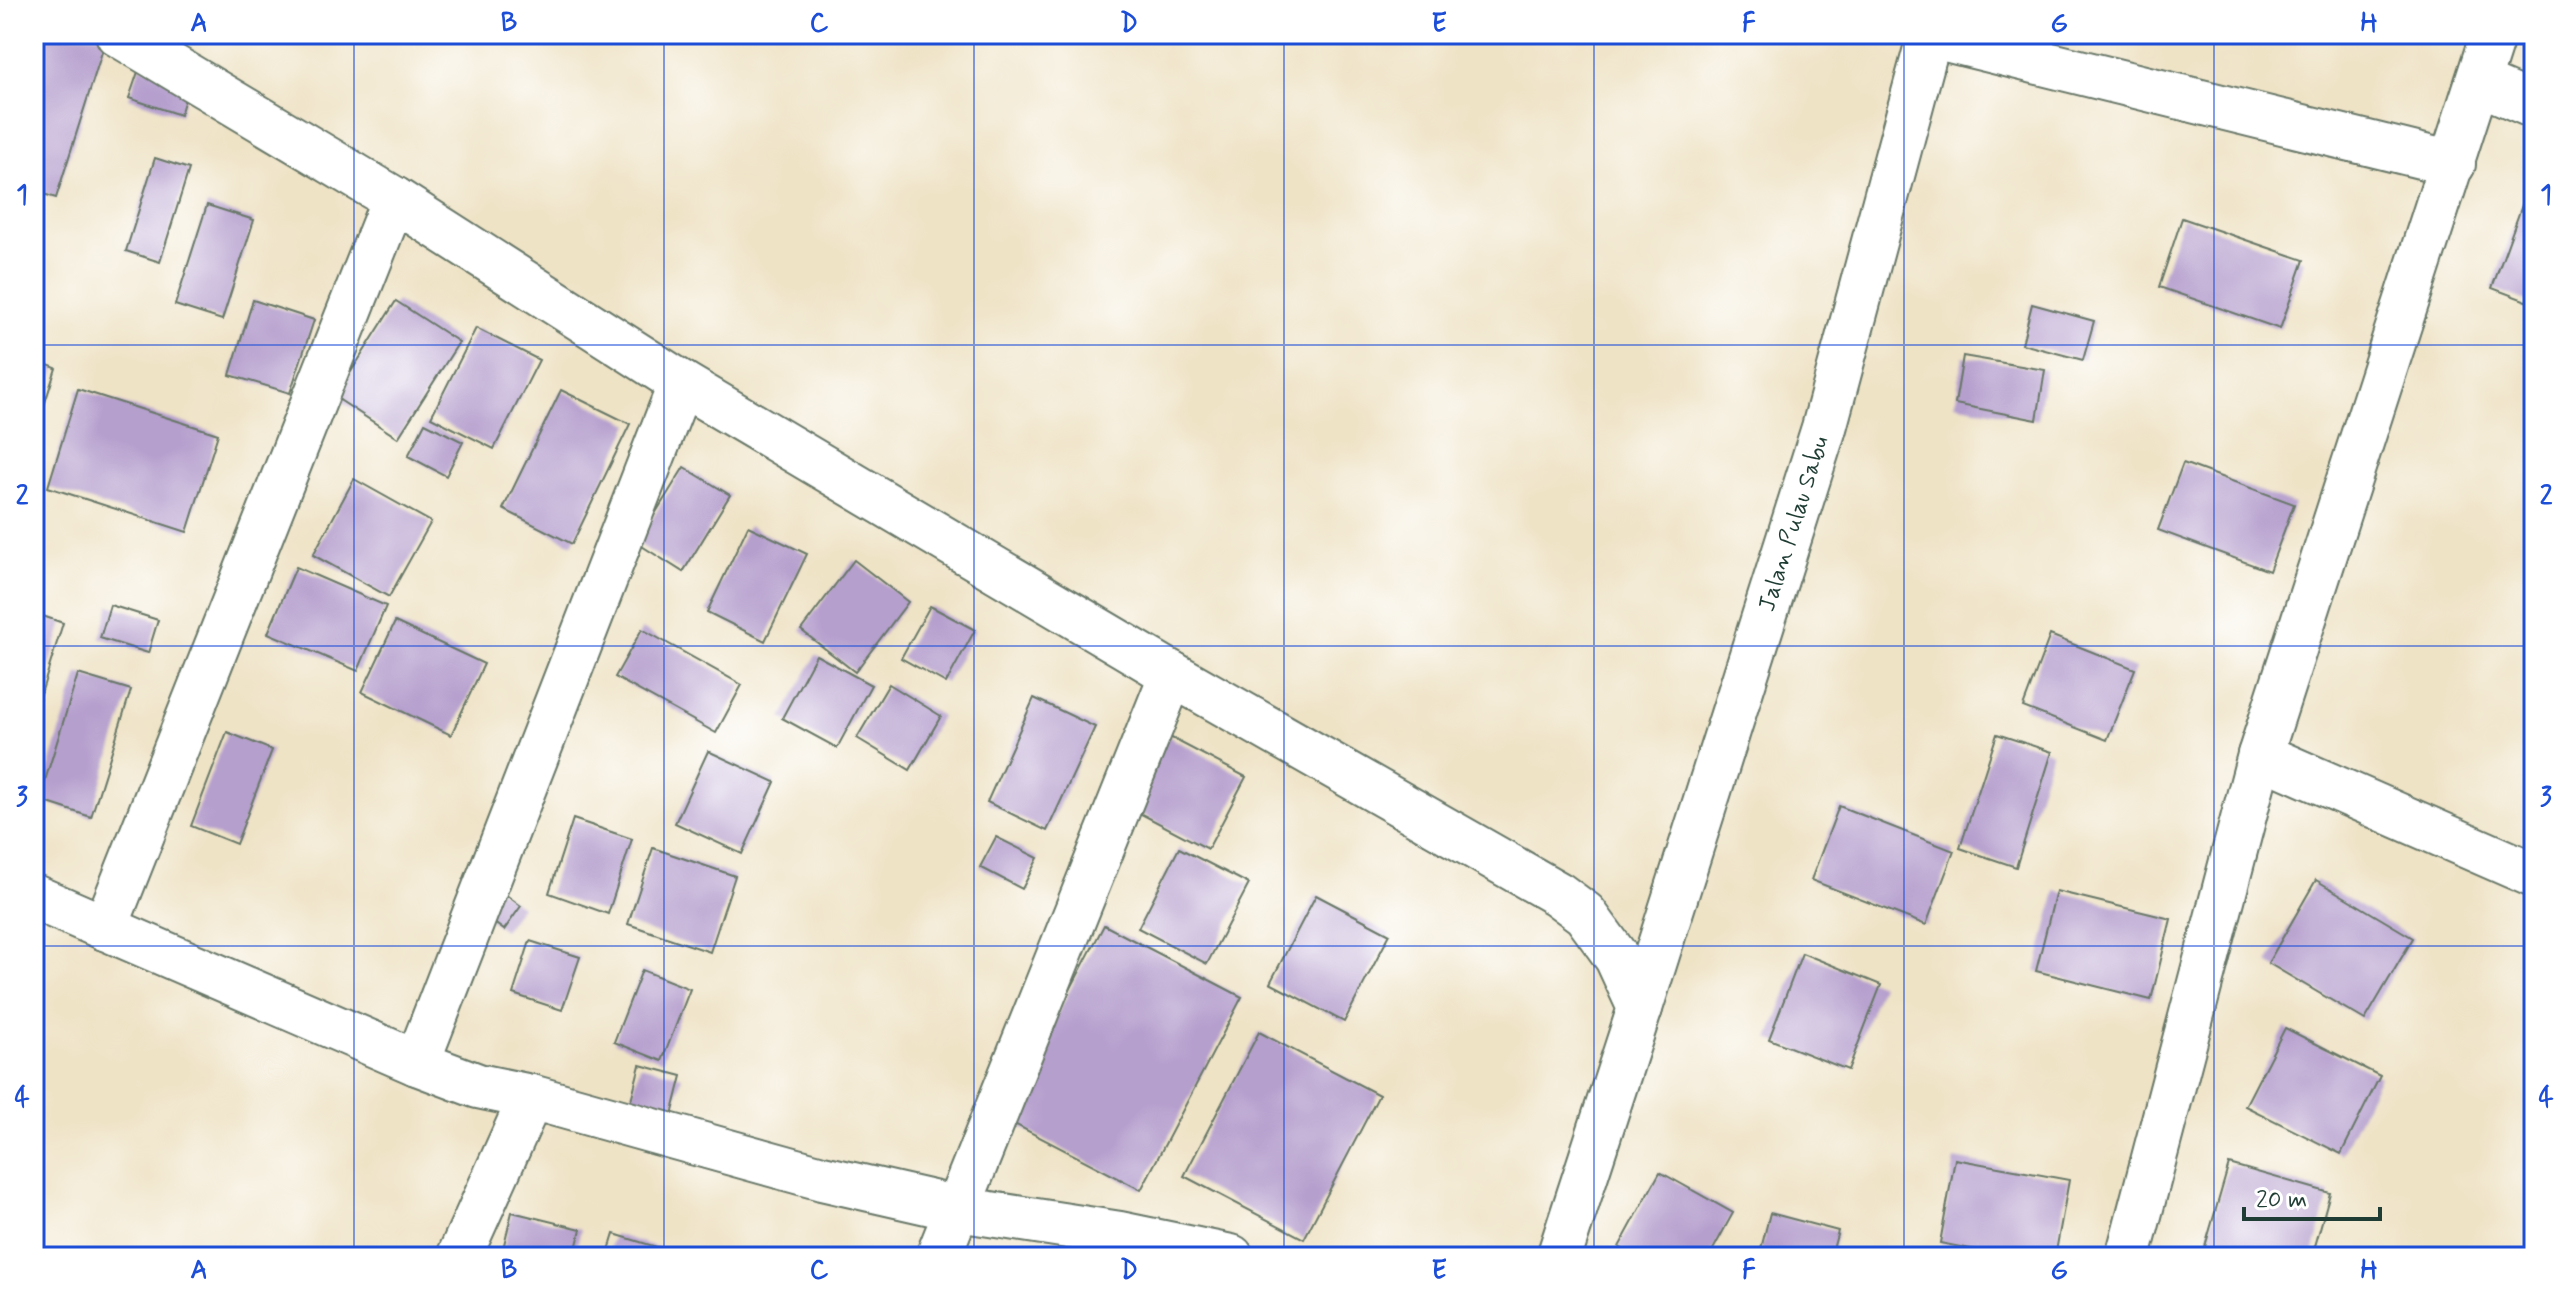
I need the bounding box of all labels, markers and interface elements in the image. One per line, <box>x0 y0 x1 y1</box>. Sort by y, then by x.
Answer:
text: A <box>190 7 208 41</box>
text: B <box>501 7 517 41</box>
text: C <box>810 7 829 41</box>
text: D <box>1120 7 1138 41</box>
text: E <box>1431 7 1447 41</box>
text: F <box>1742 7 1756 41</box>
text: G <box>2050 7 2068 41</box>
text: H <box>2361 7 2378 41</box>
text: 1 <box>16 179 28 213</box>
text: 1 <box>2540 179 2552 213</box>
street label: Jalan Pulau Sabu <box>1751 432 1836 615</box>
text: 2 <box>16 480 29 514</box>
text: 2 <box>2540 480 2553 514</box>
text: 3 <box>16 781 28 815</box>
text: 3 <box>2540 781 2552 815</box>
text: 4 <box>14 1082 30 1116</box>
text: 4 <box>2538 1082 2554 1116</box>
scale bar <box>2244 1171 2380 1221</box>
text: 20 m <box>2256 1185 2307 1216</box>
text: A <box>190 1254 208 1288</box>
text: B <box>501 1254 517 1288</box>
text: C <box>810 1254 829 1288</box>
text: D <box>1120 1254 1138 1288</box>
text: E <box>1431 1254 1447 1288</box>
text: F <box>1742 1254 1756 1288</box>
text: G <box>2050 1254 2068 1288</box>
text: H <box>2361 1254 2378 1288</box>

